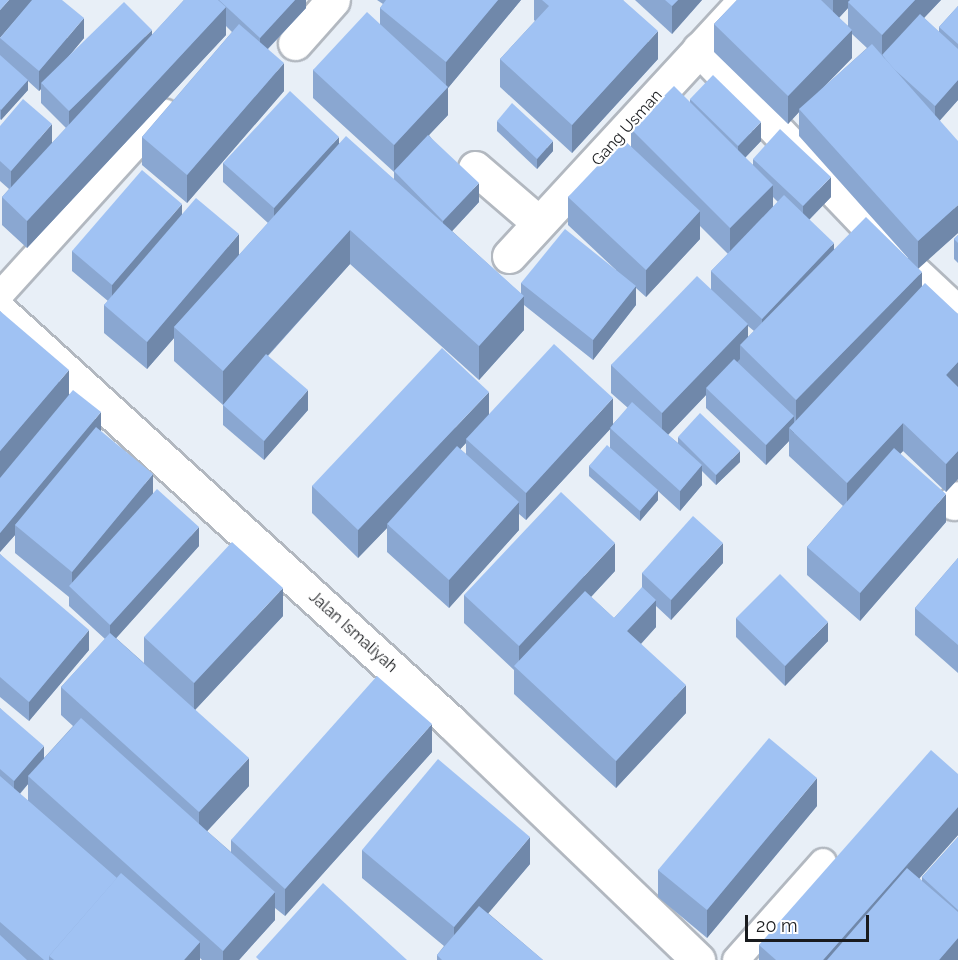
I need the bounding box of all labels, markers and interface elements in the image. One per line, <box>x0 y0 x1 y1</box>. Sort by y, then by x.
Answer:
street label: Gang Usman <box>588 86 666 170</box>
street label: Jalan Ismaliyah <box>305 587 401 677</box>
scale bar <box>748 903 872 941</box>
text: 20 m <box>756 915 798 936</box>

